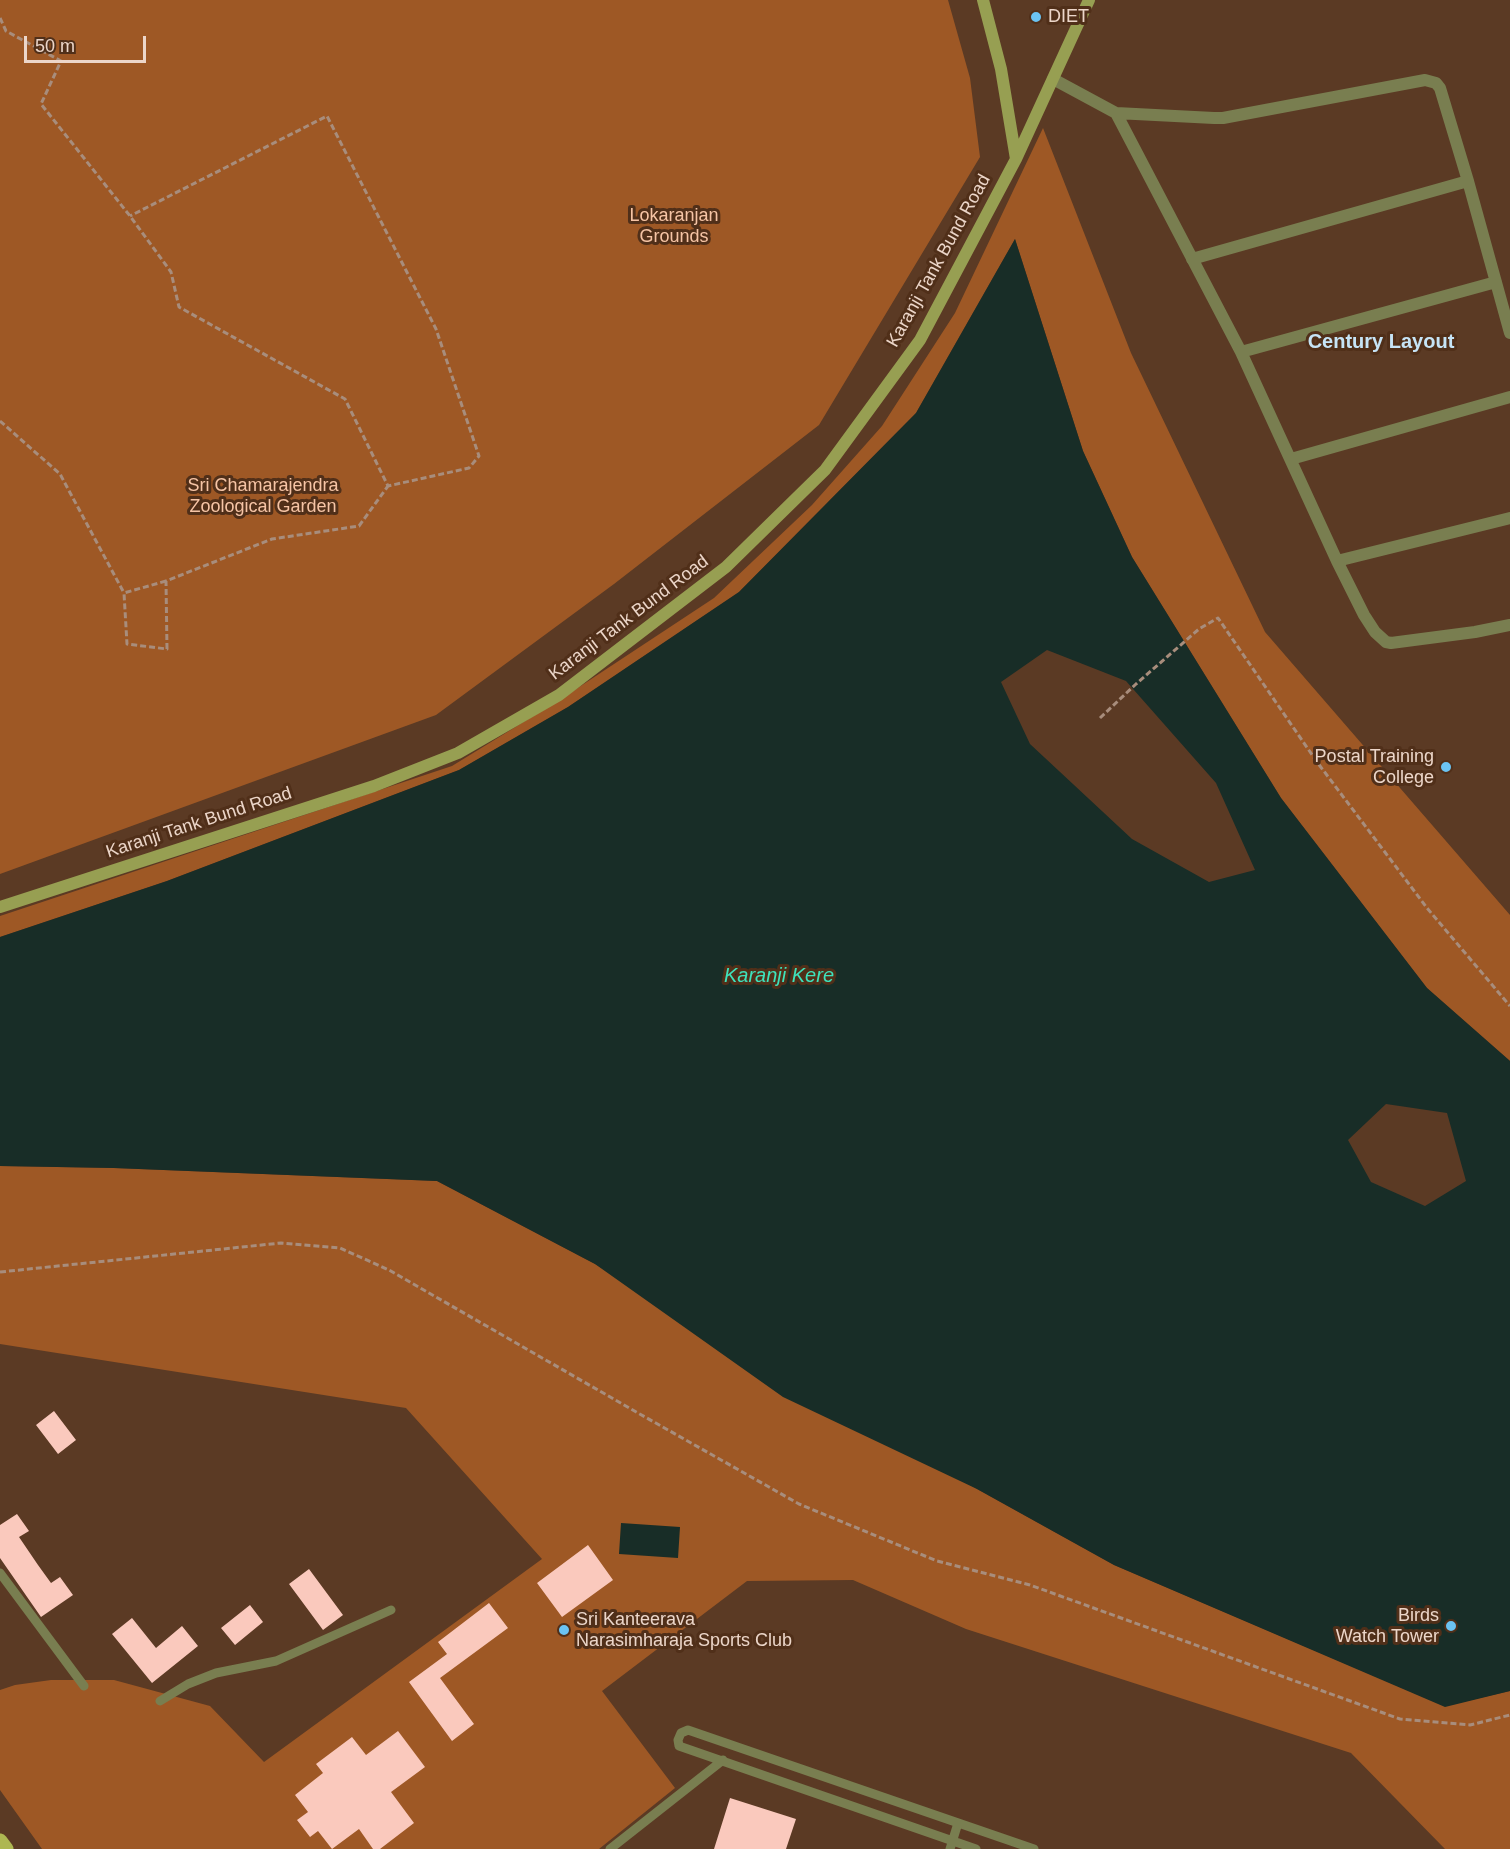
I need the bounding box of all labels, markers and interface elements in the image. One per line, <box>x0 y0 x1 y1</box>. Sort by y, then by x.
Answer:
place label: DIET <box>1048 6 1089 28</box>
marker: DIET <box>1029 10 1043 24</box>
scale bar <box>27 24 148 62</box>
text: 50 m <box>35 36 75 56</box>
street label: Karanji Tank Bund Road <box>882 171 996 351</box>
park label: Lokaranjan Grounds <box>629 205 719 248</box>
district label: Century Layout <box>1308 330 1454 354</box>
park label: Sri Chamarajendra Zoological Garden <box>187 475 339 518</box>
street label: Karanji Tank Bund Road <box>545 551 713 685</box>
place label: Postal Training College <box>1315 746 1434 789</box>
marker: Postal Training College <box>1439 760 1453 774</box>
street label: Karanji Tank Bund Road <box>103 783 295 863</box>
water label: Karanji Kere <box>724 964 834 988</box>
place label: Birds Watch Tower <box>1336 1605 1439 1648</box>
place label: Sri Kanteerava Narasimharaja Sports Club <box>576 1609 792 1652</box>
marker: Birds Watch Tower <box>1444 1619 1458 1633</box>
marker: Sri Kanteerava Narasimharaja Sports Club <box>557 1623 571 1637</box>

